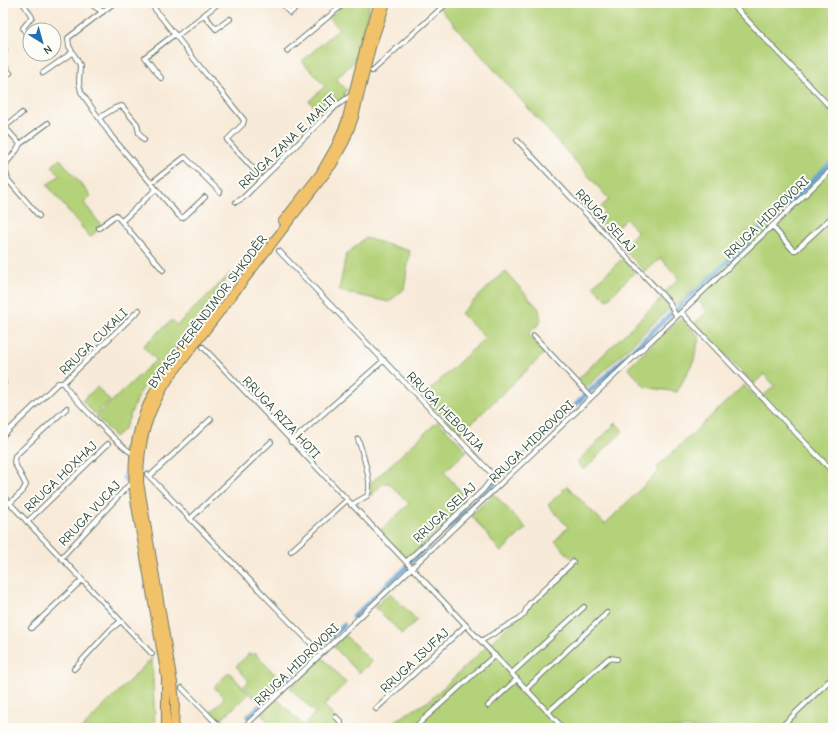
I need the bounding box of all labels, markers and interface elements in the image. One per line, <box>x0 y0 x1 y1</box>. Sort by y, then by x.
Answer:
north arrow <box>22 22 62 62</box>
text: N <box>41 42 54 57</box>
street label: RRUGA ZANA E MALIT <box>235 91 340 192</box>
street label: RRUGA HIDROVORI <box>721 173 812 262</box>
street label: RRUGA SELAJ <box>573 186 639 255</box>
street label: BYPASS PERËNDIMOR SHKODËR <box>144 231 270 391</box>
street label: RRUGA CUKALI <box>56 305 131 378</box>
street label: RRUGA HEBOVIJA <box>404 369 488 455</box>
street label: RRUGA RIZA HOTI <box>240 373 324 462</box>
street label: RRUGA HIDROVORI <box>486 397 577 486</box>
street label: RRUGA HOXHAJ <box>21 438 100 515</box>
street label: RRUGA VUCAJ <box>56 478 123 549</box>
street label: RRUGA SELAJ <box>410 479 479 545</box>
street label: RRUGA HIDROVORI <box>251 620 342 709</box>
street label: RRUGA ISUFAJ <box>377 625 452 696</box>

